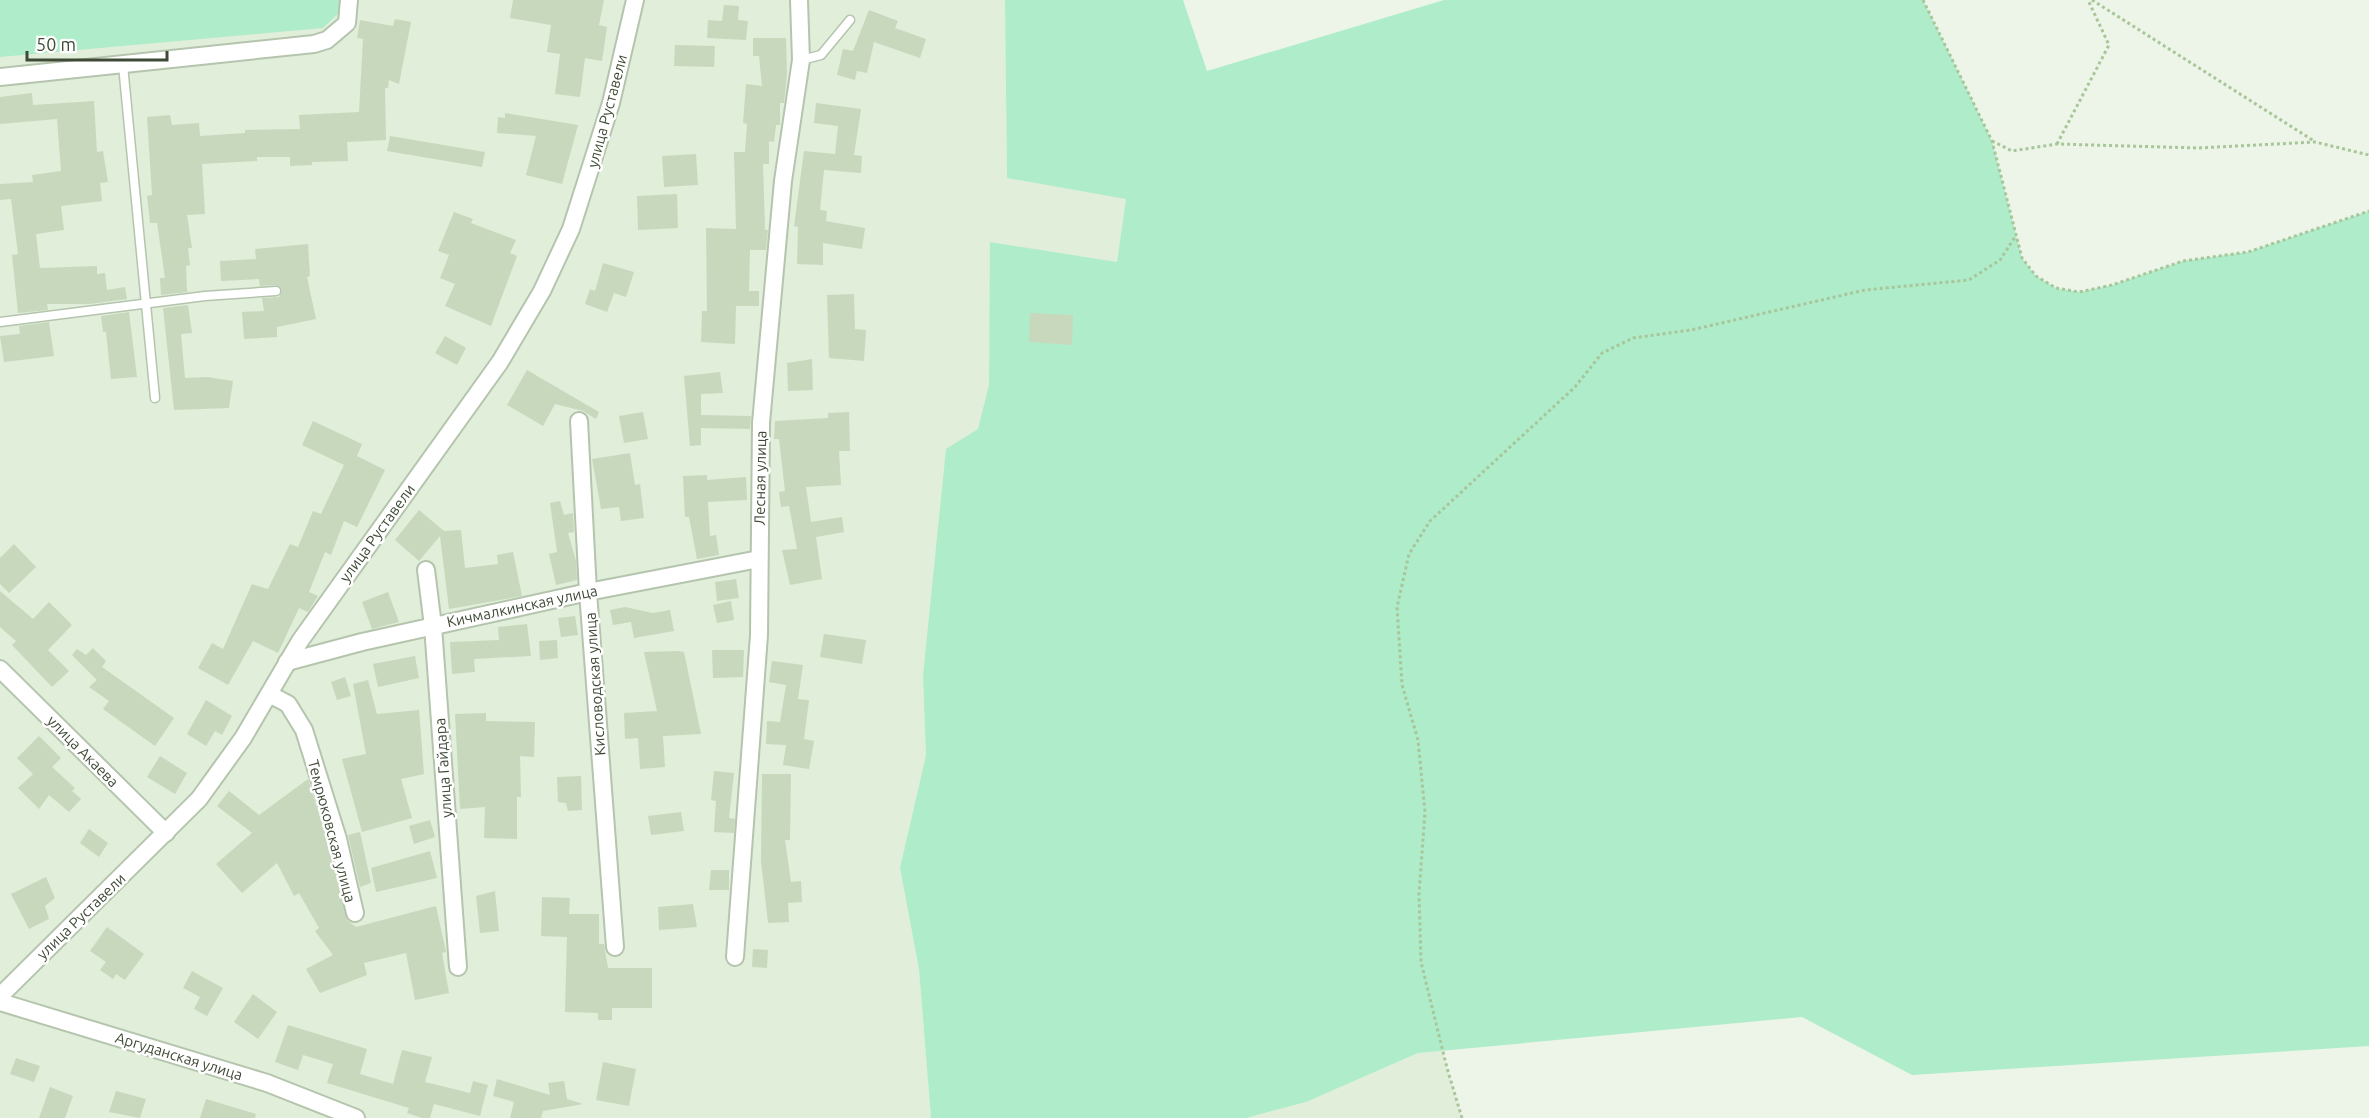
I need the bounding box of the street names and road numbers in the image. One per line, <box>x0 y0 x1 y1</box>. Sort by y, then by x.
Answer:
street label: улица Руставели <box>584 52 630 170</box>
street label: Лесная улица <box>751 431 769 525</box>
street label: улица Руставели <box>336 481 418 585</box>
street label: Кичмалкинская улица <box>445 582 599 630</box>
street label: Кисловодская улица <box>582 612 608 756</box>
street label: улица Акаева <box>44 712 122 790</box>
street label: улица Гайдара <box>431 717 455 819</box>
street label: Темрюковская улица <box>305 758 359 904</box>
street label: улица Руставели <box>33 869 129 963</box>
street label: Аргуданская улица <box>113 1029 245 1083</box>

